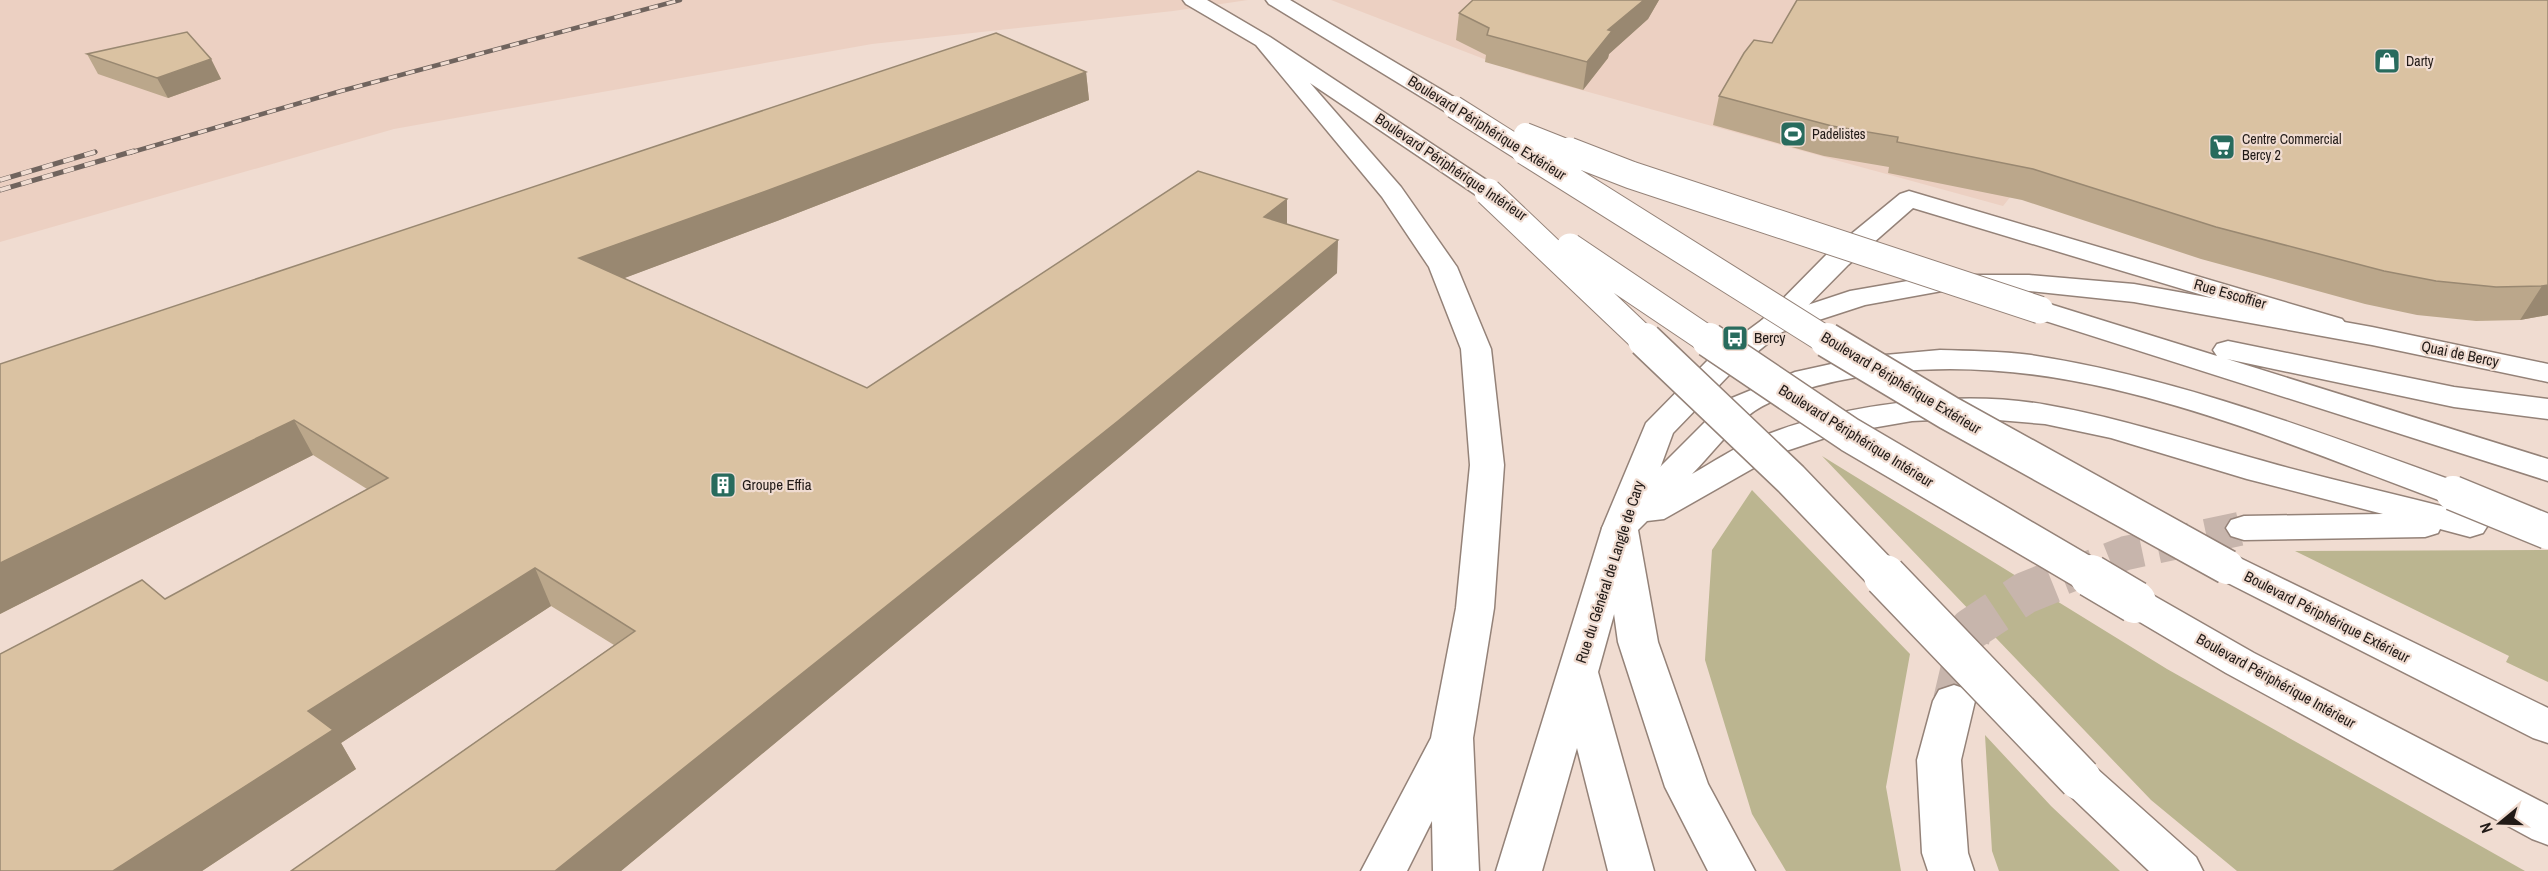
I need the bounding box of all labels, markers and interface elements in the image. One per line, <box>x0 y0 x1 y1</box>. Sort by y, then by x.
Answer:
shop icon: Darty <box>2372 46 2402 76</box>
place label: Darty <box>2406 52 2434 70</box>
street label: Boulevard Périphérique Extérieur <box>1404 70 1571 185</box>
street label: Boulevard Périphérique Intérieur <box>1371 108 1531 225</box>
sports icon: Padelistes <box>1778 119 1808 149</box>
place label: Padelistes <box>1812 125 1866 143</box>
place label: Centre Commercial Bercy 2 <box>2242 130 2342 164</box>
supermarket icon: Centre Commercial Bercy 2 <box>2207 132 2237 162</box>
street label: Rue Escoffier <box>2192 273 2269 314</box>
bus stop icon: Bercy <box>1720 323 1750 353</box>
street label: Boulevard Périphérique Extérieur <box>1817 326 1985 439</box>
place label: Bercy <box>1754 327 1786 348</box>
street label: Quai de Bercy <box>2419 335 2502 372</box>
street label: Boulevard Périphérique Intérieur <box>1775 379 1938 492</box>
building icon: Groupe Effia <box>708 470 738 500</box>
place label: Groupe Effia <box>742 474 812 495</box>
street label: Rue du Général de Langle de Cary <box>1570 477 1649 666</box>
street label: Boulevard Périphérique Extérieur <box>2241 566 2414 668</box>
street label: Boulevard Périphérique Intérieur <box>2193 628 2360 733</box>
north arrow <box>2470 793 2530 853</box>
text: N <box>2474 820 2498 836</box>

